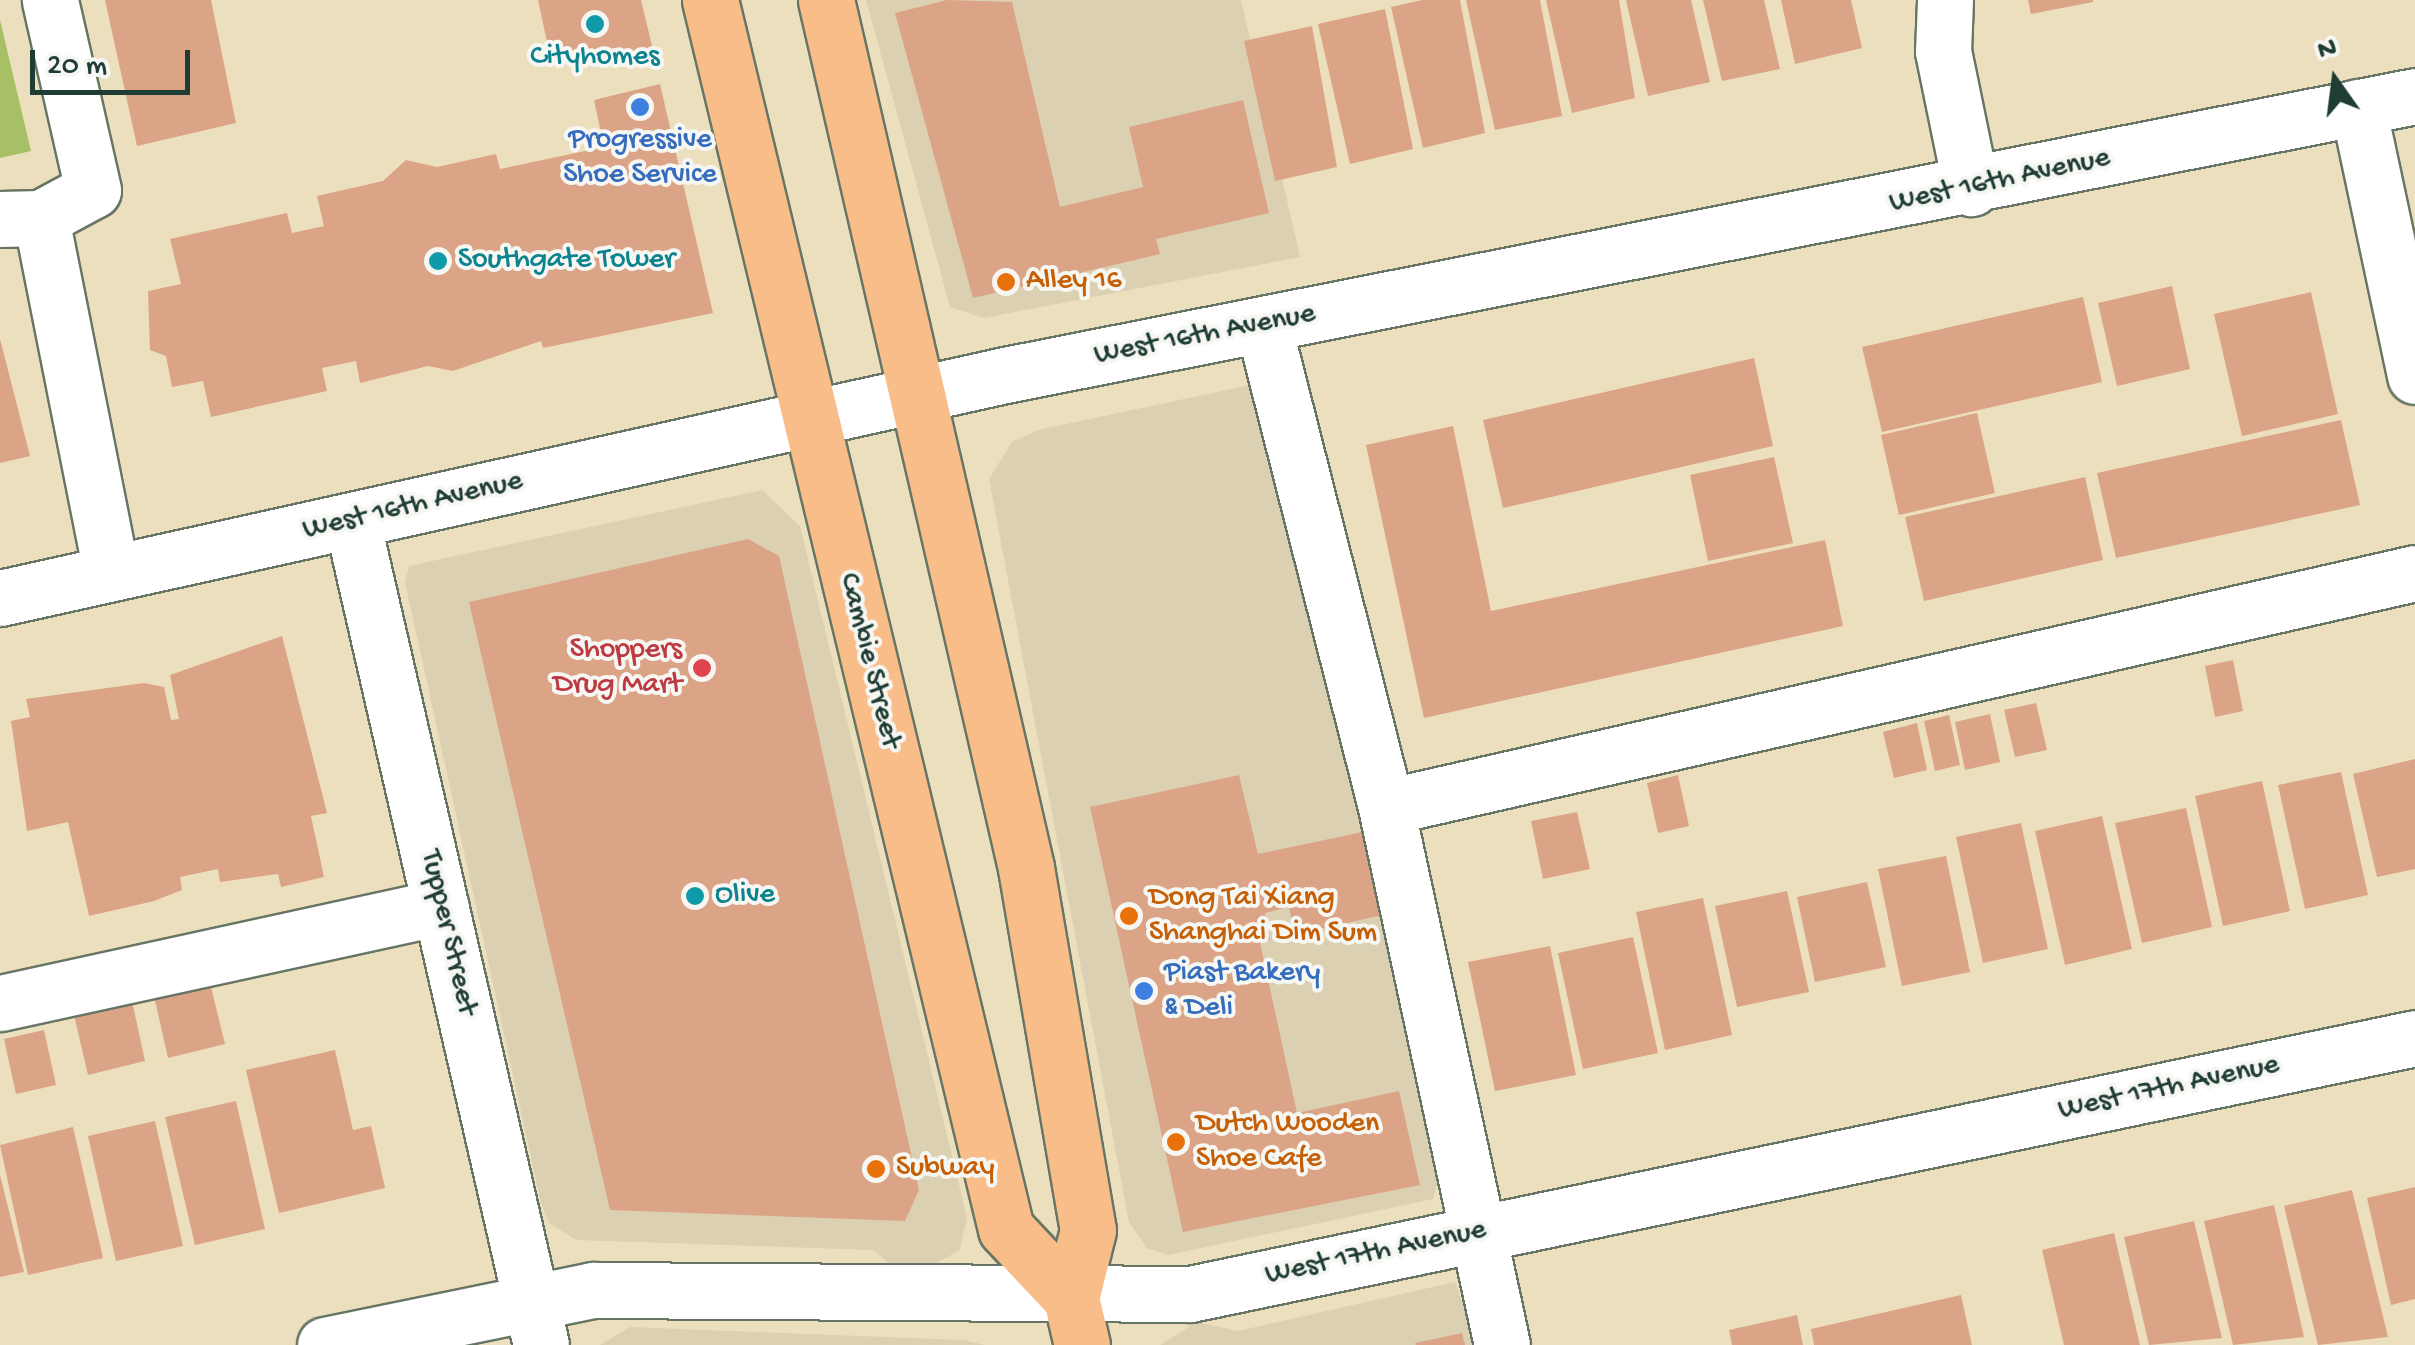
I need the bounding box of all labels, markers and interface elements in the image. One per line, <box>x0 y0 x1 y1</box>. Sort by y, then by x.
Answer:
marker: Cityhomes <box>584 13 606 35</box>
scale bar <box>35 30 195 92</box>
north arrow <box>2285 30 2385 130</box>
text: N <box>2315 32 2340 69</box>
place label: Cityhomes <box>530 40 660 76</box>
text: 20 m <box>47 50 107 85</box>
marker: Progressive Shoe Service <box>629 96 651 118</box>
place label: Progressive Shoe Service <box>563 123 717 194</box>
street label: West 16th Avenue <box>1887 141 2113 223</box>
place label: Southgate Tower <box>458 243 675 279</box>
marker: Southgate Tower <box>427 250 449 272</box>
place label: Alley 16 <box>1026 264 1122 300</box>
marker: Alley 16 <box>995 271 1017 293</box>
street label: West 16th Avenue <box>1091 297 1319 375</box>
street label: West 16th Avenue <box>300 464 526 550</box>
street label: Cambie Street <box>829 570 907 752</box>
place label: Shoppers Drug Mart <box>553 633 682 704</box>
marker: Shoppers Drug Mart <box>691 657 713 679</box>
street label: Tupper Street <box>411 847 483 1019</box>
place label: Olive <box>715 878 775 914</box>
place label: Dong Tai Xiang Shanghai Dim Sum <box>1149 881 1377 952</box>
marker: Olive <box>684 885 706 907</box>
marker: Dong Tai Xiang Shanghai Dim Sum <box>1118 905 1140 927</box>
place label: Piast Bakery & Deli <box>1164 956 1320 1026</box>
marker: Piast Bakery & Deli <box>1133 980 1155 1002</box>
street label: West 17th Avenue <box>2055 1048 2283 1130</box>
place label: Dutch Wooden Shoe Cafe <box>1196 1107 1379 1178</box>
marker: Dutch Wooden Shoe Cafe <box>1165 1131 1187 1153</box>
place label: Subway <box>896 1151 994 1187</box>
marker: Subway <box>865 1158 887 1180</box>
street label: West 17th Avenue <box>1262 1213 1490 1295</box>

